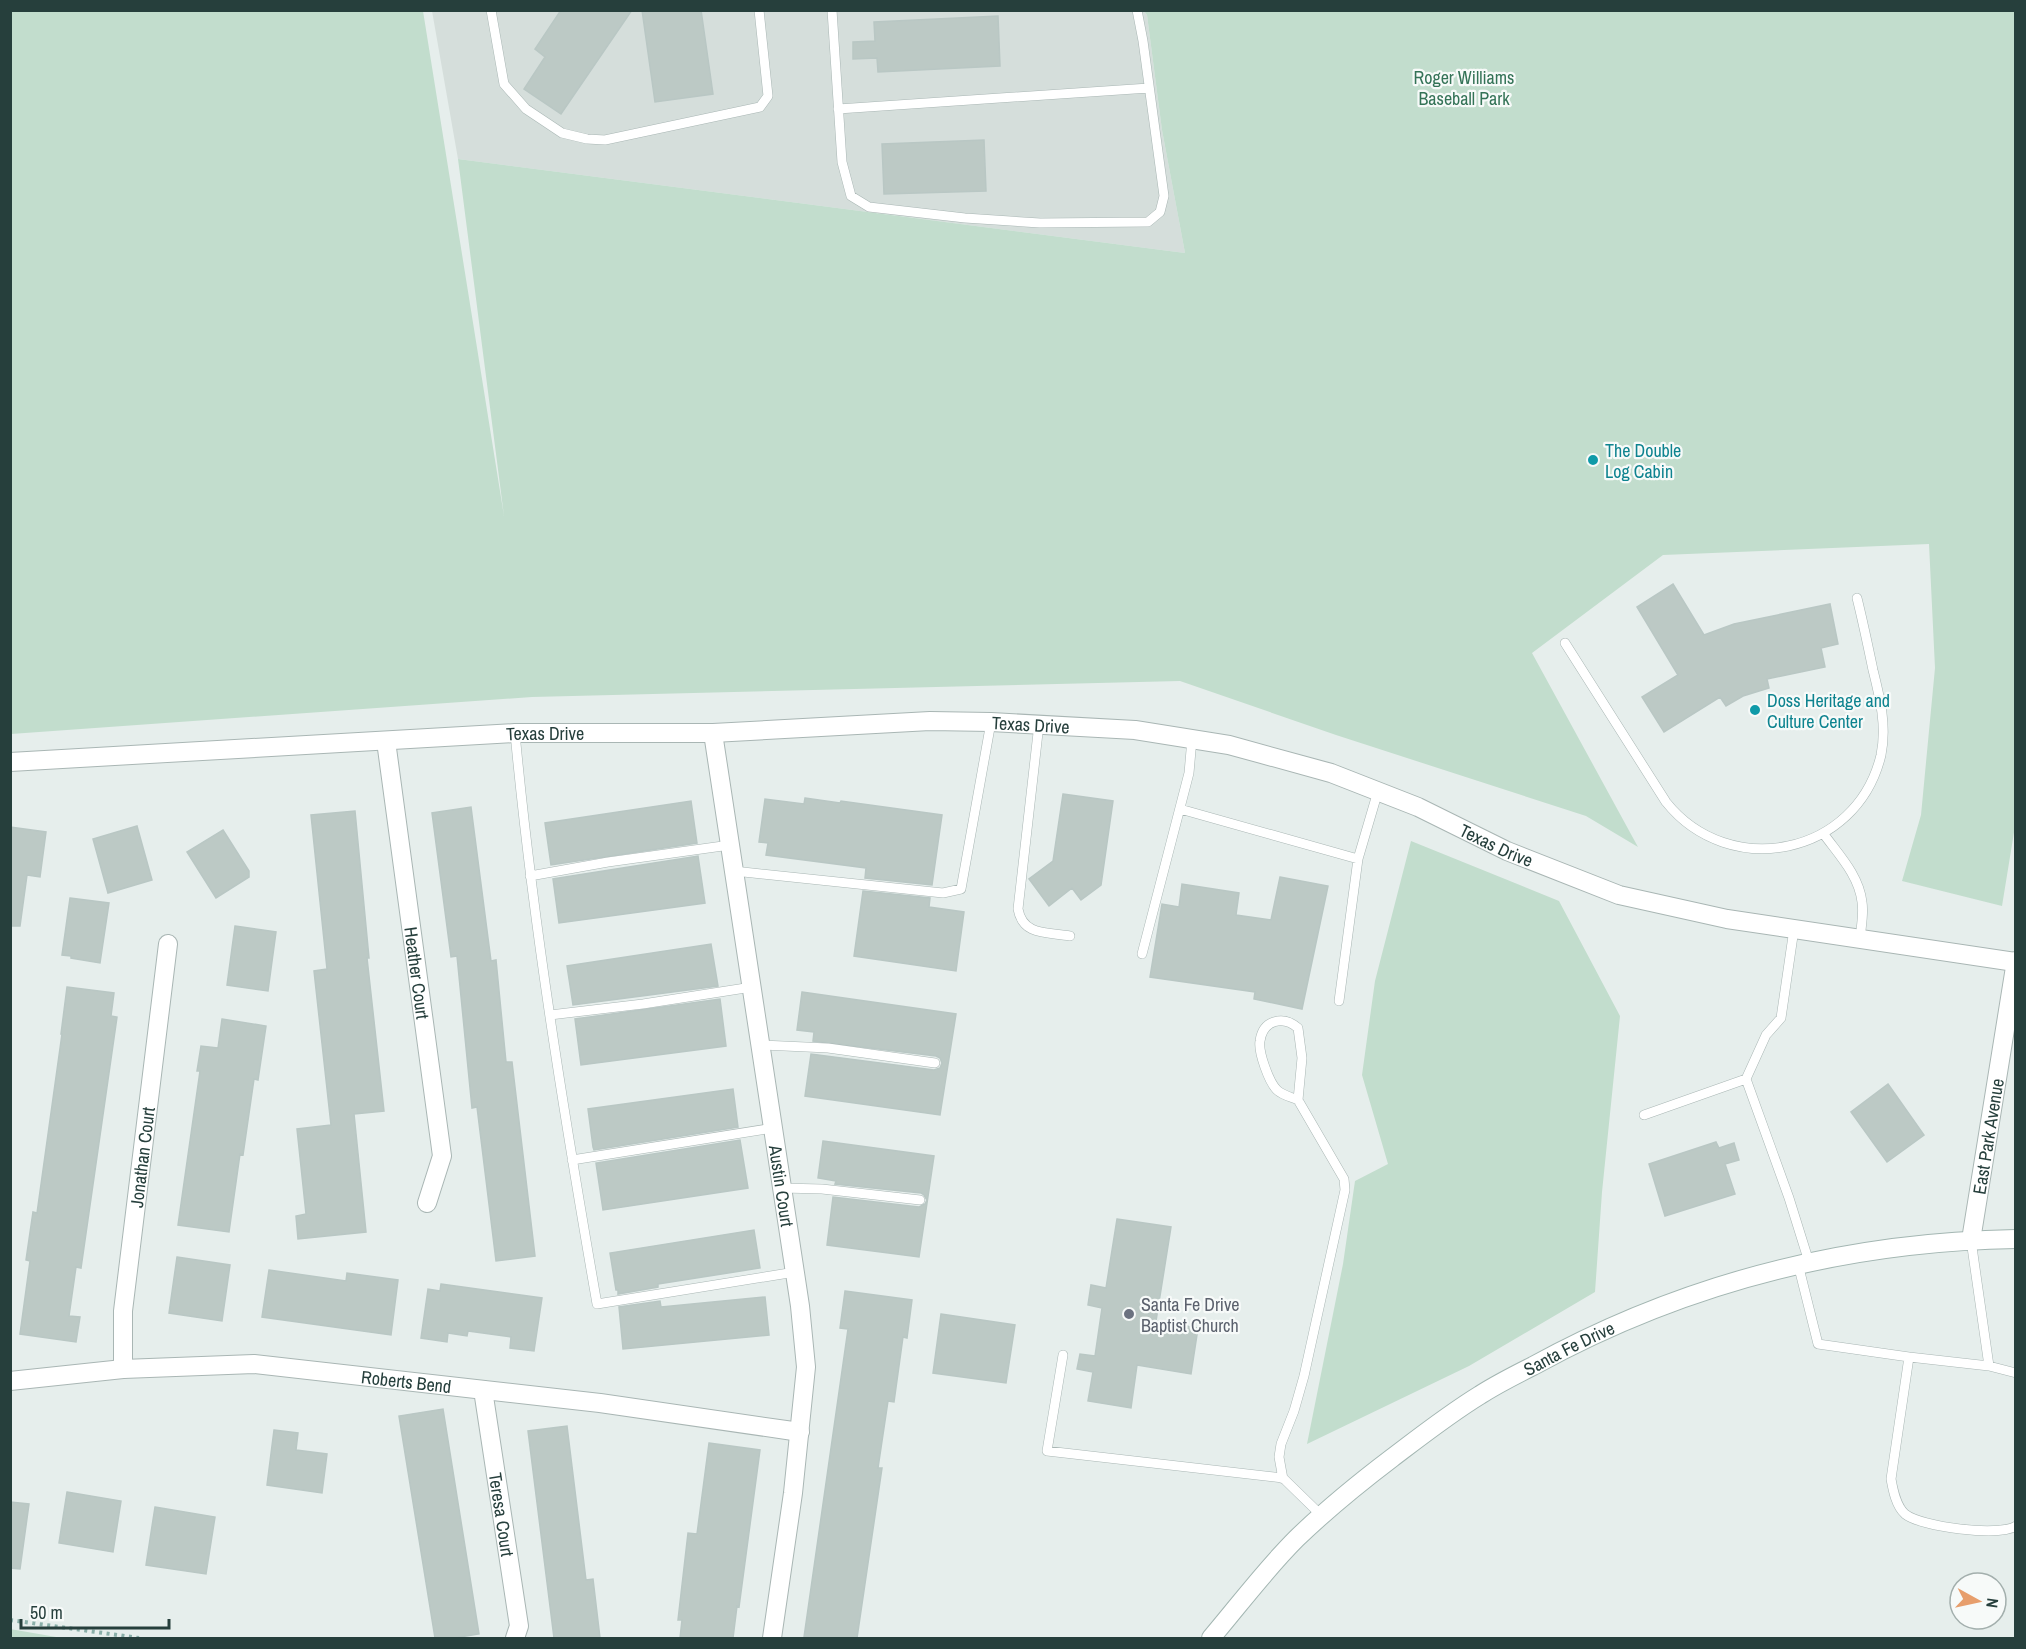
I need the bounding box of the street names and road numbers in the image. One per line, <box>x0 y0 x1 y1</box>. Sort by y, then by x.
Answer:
street label: Texas Drive <box>991 710 1070 739</box>
street label: Texas Drive <box>505 721 584 746</box>
street label: Texas Drive <box>1456 817 1537 872</box>
street label: Heather Court <box>399 925 436 1021</box>
street label: East Park Avenue <box>1966 1076 2009 1196</box>
street label: Jonathan Court <box>123 1105 160 1209</box>
street label: Austin Court <box>763 1142 800 1228</box>
street label: Santa Fe Drive <box>1519 1315 1618 1381</box>
street label: Roberts Bend <box>360 1364 453 1399</box>
street label: Teresa Court <box>483 1471 521 1558</box>

